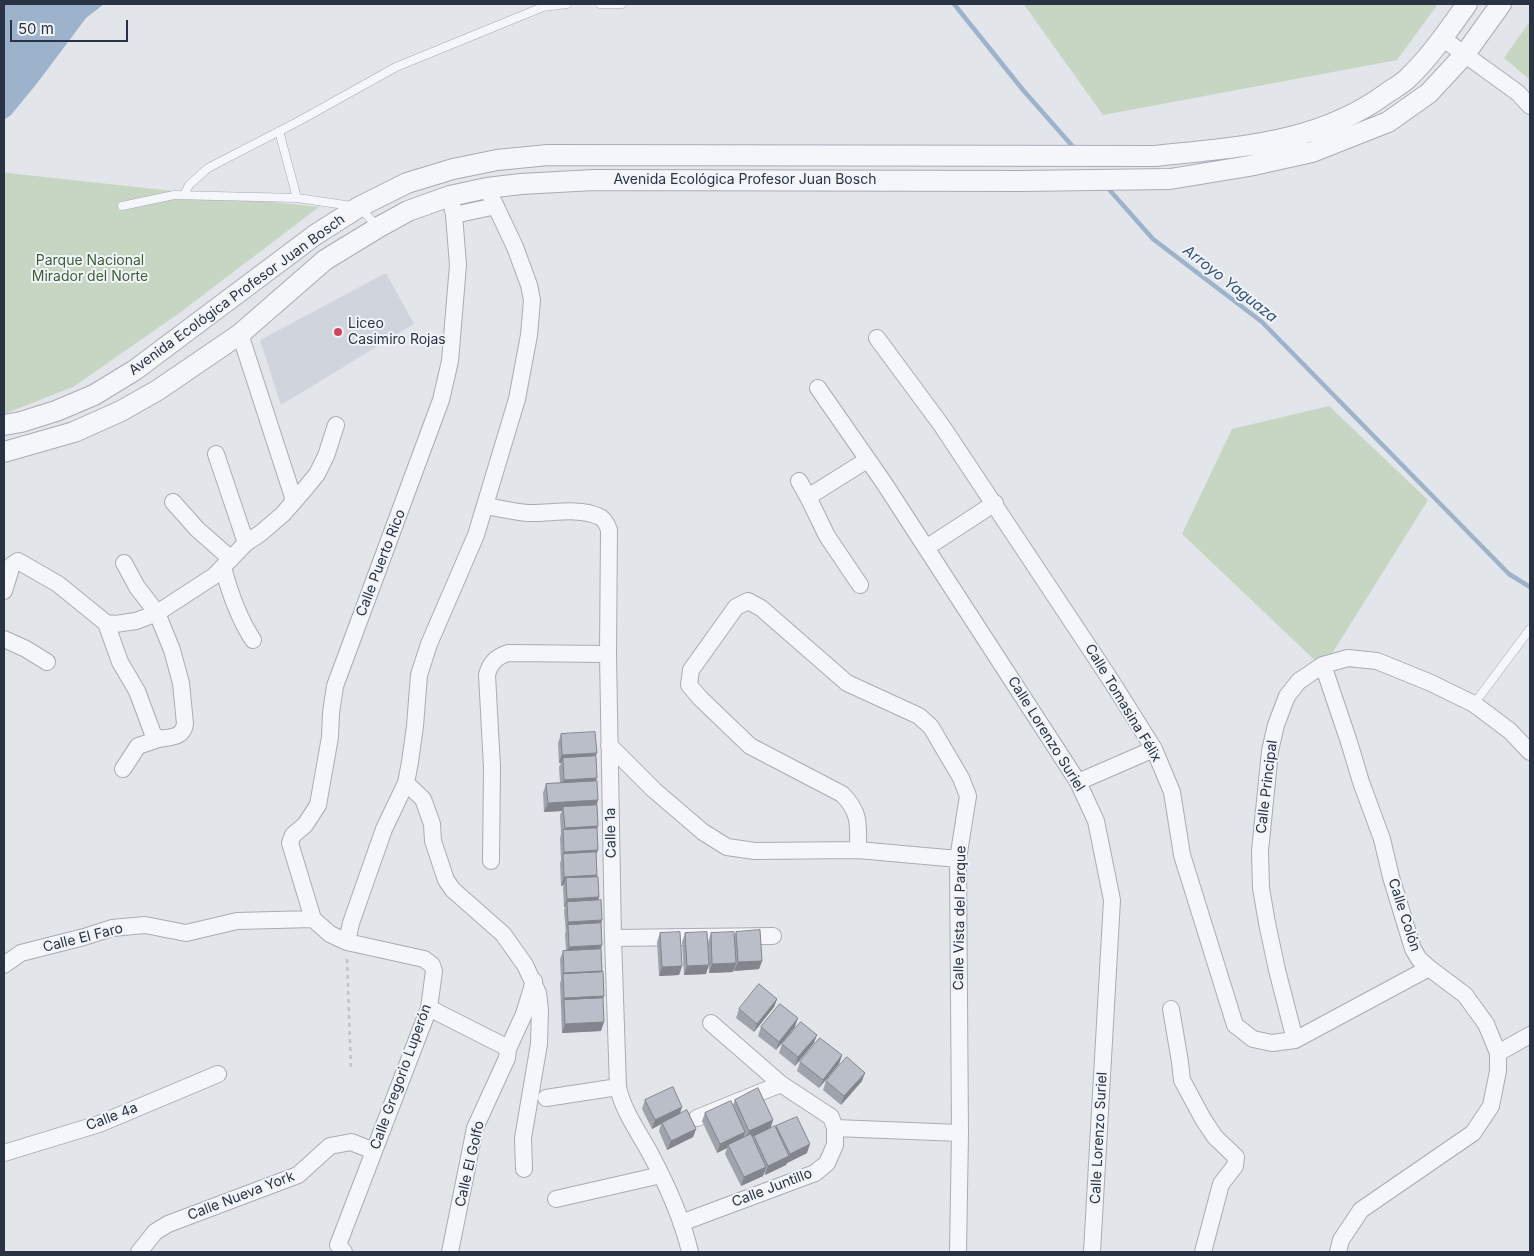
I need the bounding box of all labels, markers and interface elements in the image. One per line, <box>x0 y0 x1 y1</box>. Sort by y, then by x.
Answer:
scale bar <box>12 10 130 42</box>
text: 50 m <box>18 19 54 38</box>
street label: Avenida Ecológica Profesor Juan Bosch <box>614 172 876 188</box>
street label: Avenida Ecológica Profesor Juan Bosch <box>126 211 348 379</box>
water label: Arroyo Yaguaza <box>1179 242 1281 326</box>
park label: Parque Nacional Mirador del Norte <box>32 253 148 286</box>
place label: Liceo Casimiro Rojas <box>348 316 446 348</box>
marker: Liceo Casimiro Rojas <box>332 326 344 338</box>
street label: Calle Puerto Rico <box>353 507 409 619</box>
street label: Calle Tomasina Félix <box>1081 641 1165 765</box>
street label: Calle Lorenzo Suriel <box>1004 673 1088 795</box>
street label: Calle Principal <box>1253 739 1281 835</box>
street label: Calle 1a <box>602 808 620 858</box>
street label: Calle Vista del Parque <box>950 845 970 991</box>
street label: Calle Colón <box>1384 876 1424 954</box>
street label: Calle El Faro <box>41 920 125 956</box>
street label: Calle Gregorio Luperón <box>367 1002 435 1152</box>
street label: Calle Lorenzo Suriel <box>1087 1071 1111 1205</box>
street label: Calle 4a <box>84 1100 140 1134</box>
street label: Calle El Golfo <box>452 1119 488 1209</box>
street label: Calle Juntillo <box>729 1165 815 1211</box>
street label: Calle Nueva York <box>185 1168 297 1224</box>

